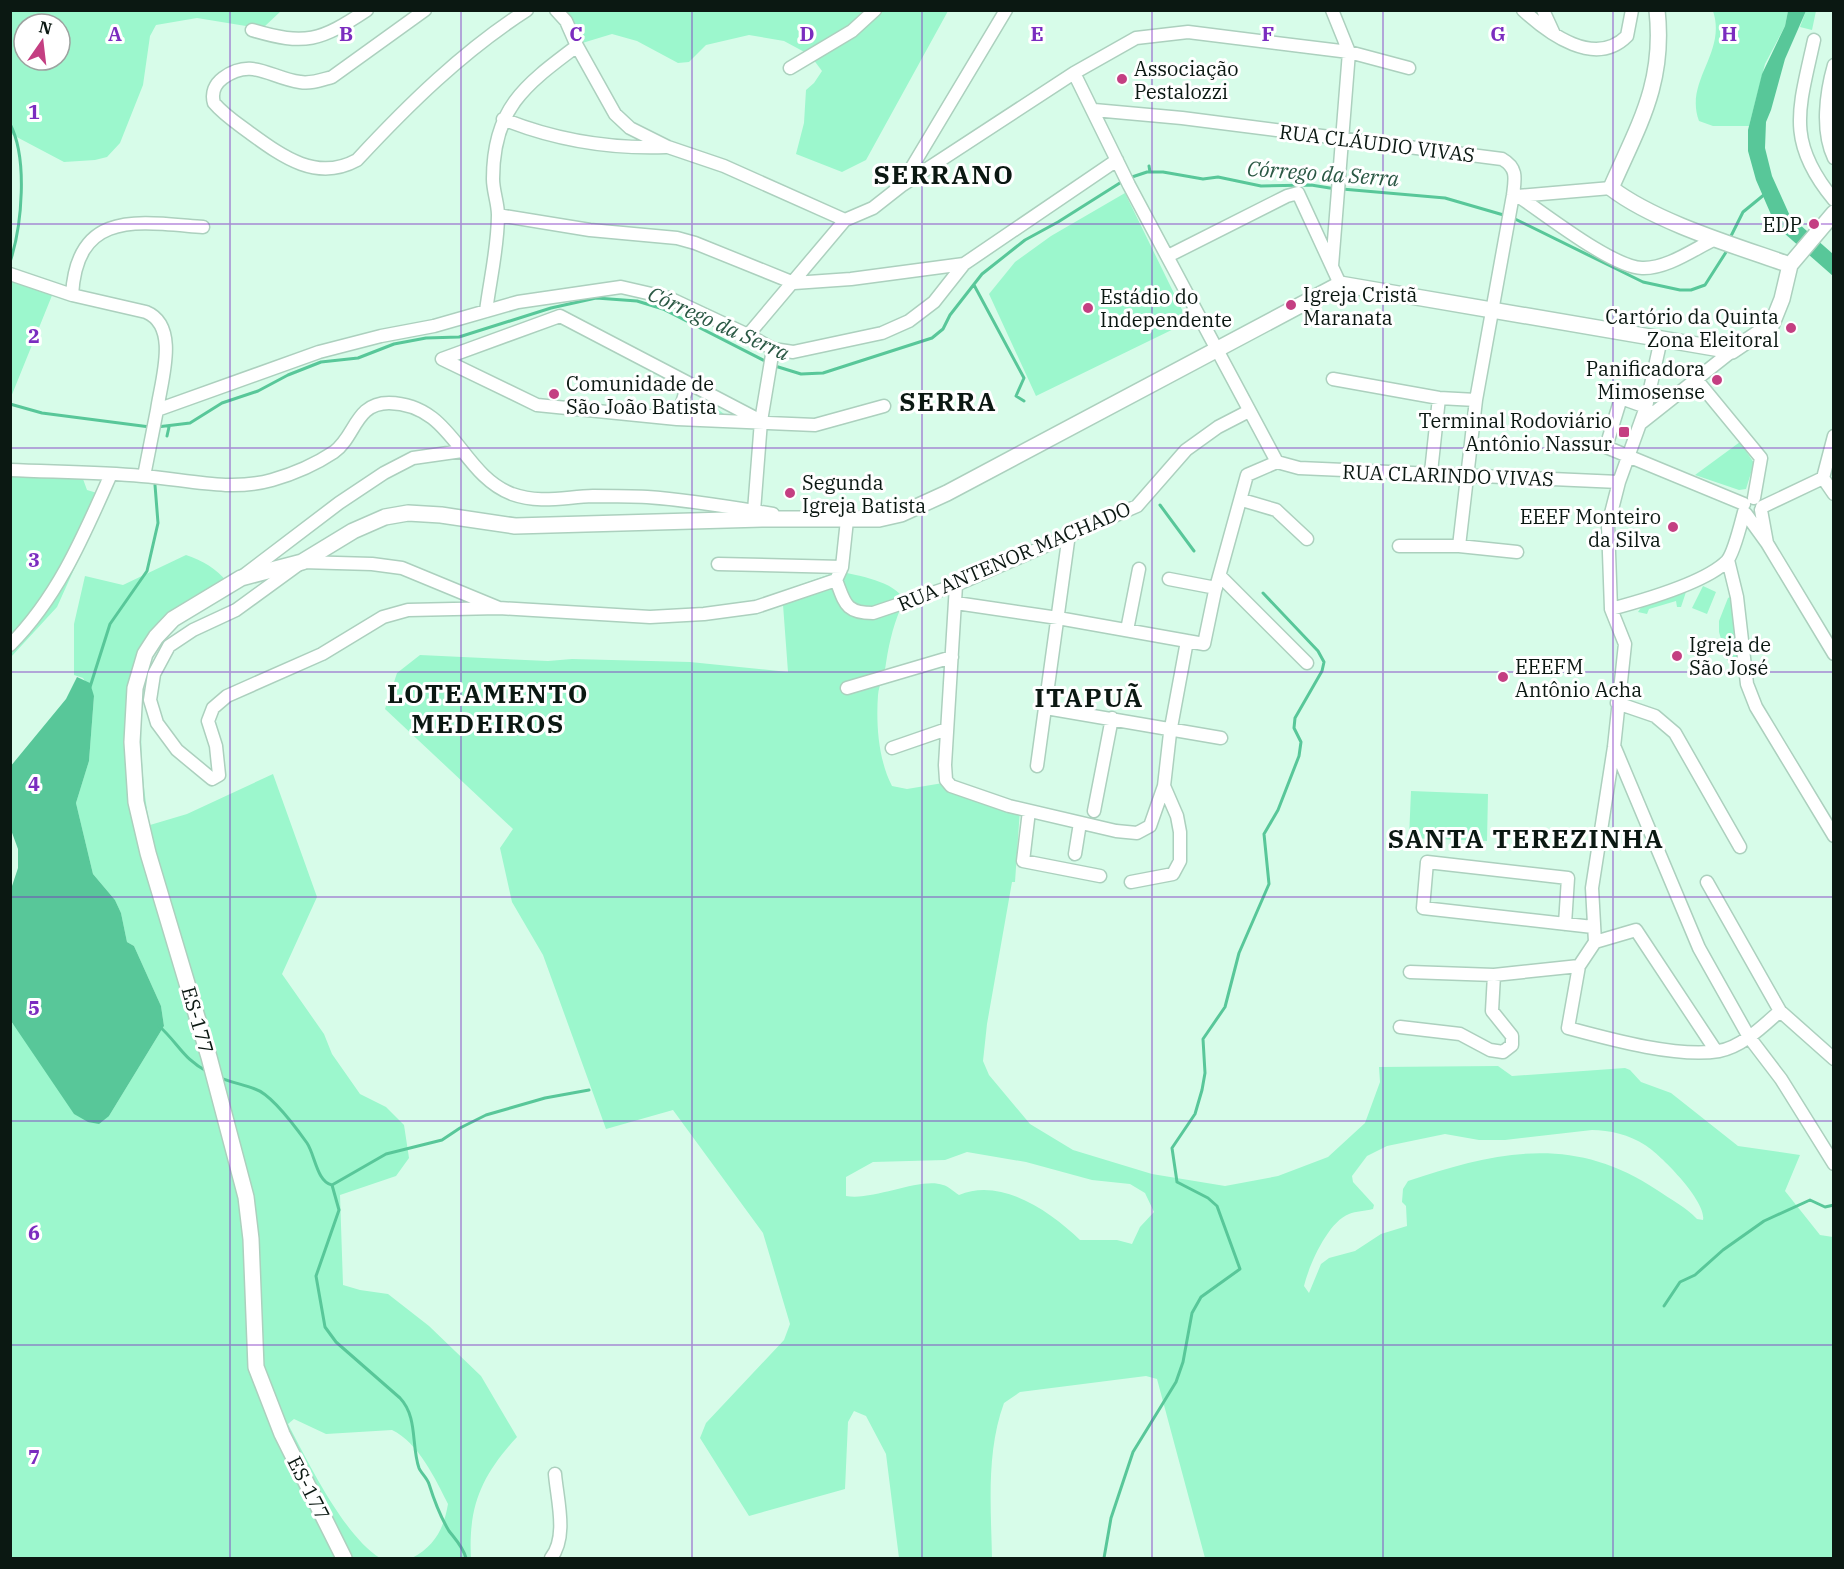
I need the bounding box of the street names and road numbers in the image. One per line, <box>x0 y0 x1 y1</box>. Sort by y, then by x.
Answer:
street label: RUA CLÁUDIO VIVAS <box>1278 118 1476 168</box>
street label: RUA CLARINDO VIVAS <box>1342 458 1554 492</box>
street label: RUA ANTENOR MACHADO <box>893 495 1135 617</box>
street label: ES-177 <box>176 983 220 1057</box>
street label: ES-177 <box>281 1451 337 1525</box>

